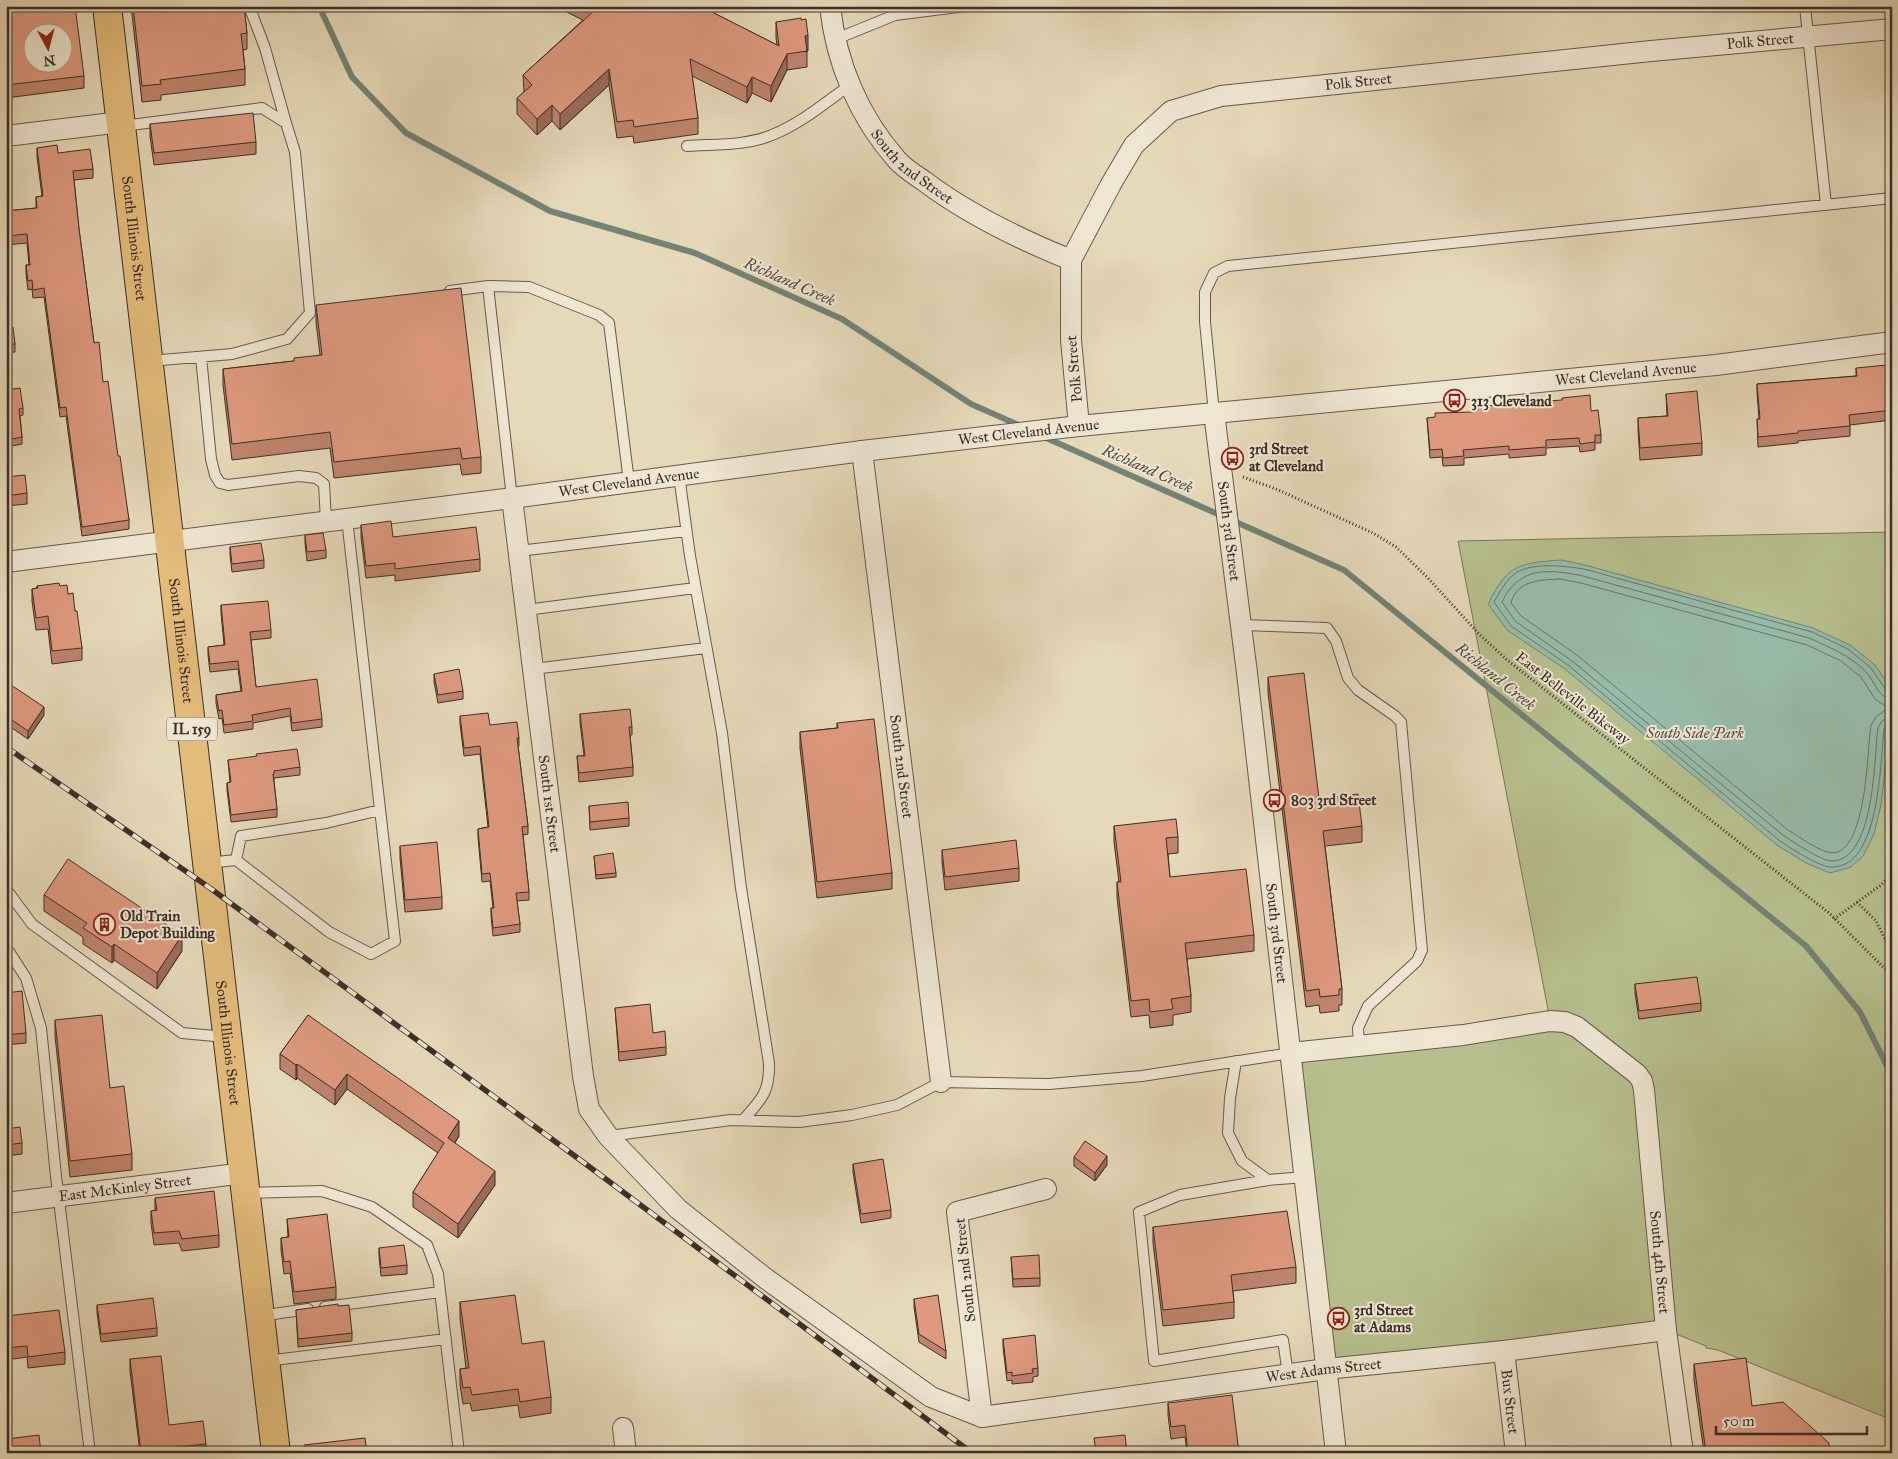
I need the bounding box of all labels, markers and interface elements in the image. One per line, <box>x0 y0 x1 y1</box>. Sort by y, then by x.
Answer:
north arrow <box>22 22 72 72</box>
street label: Polk Street <box>1726 29 1795 53</box>
text: N <box>42 51 56 70</box>
street label: Polk Street <box>1324 69 1393 94</box>
street label: South 2nd Street <box>867 126 957 208</box>
street label: South Illinois Street <box>118 175 150 303</box>
water label: Richland Creek <box>741 253 838 310</box>
street label: Polk Street <box>1062 334 1086 403</box>
street label: West Cleveland Avenue <box>1554 358 1697 389</box>
bus stop icon: 313 Cleveland <box>1443 389 1467 413</box>
place label: 313 Cleveland <box>1471 392 1552 411</box>
street label: West Cleveland Avenue <box>957 415 1100 449</box>
water label: Richland Creek <box>1099 440 1196 497</box>
place label: 3rd Street at Cleveland <box>1249 440 1324 475</box>
bus stop icon: 3rd Street at Cleveland <box>1221 446 1245 470</box>
street label: West Cleveland Avenue <box>557 464 700 501</box>
street label: South 3rd Street <box>1214 480 1244 583</box>
street label: South Illinois Street <box>165 577 197 705</box>
water label: Richland Creek <box>1451 638 1540 714</box>
street label: East Belleville Bikeway <box>1512 648 1635 749</box>
street label: South 2nd Street <box>886 713 917 820</box>
road number: IL 159 <box>167 718 217 741</box>
park label: South Side Park <box>1645 724 1744 742</box>
street label: South 1st Street <box>535 754 565 854</box>
bus stop icon: 803 3rd Street <box>1263 788 1287 812</box>
place label: 803 3rd Street <box>1291 791 1377 810</box>
street label: South 3rd Street <box>1262 882 1291 985</box>
place label: Old Train Depot Building <box>120 907 216 943</box>
building icon: Old Train Depot Building <box>92 913 116 937</box>
street label: South Illinois Street <box>212 979 244 1107</box>
street label: East McKinley Street <box>58 1171 193 1205</box>
street label: South 4th Street <box>1646 1210 1674 1315</box>
street label: South 2nd Street <box>951 1216 979 1323</box>
place label: 3rd Street at Adams <box>1354 1301 1414 1336</box>
bus stop icon: 3rd Street at Adams <box>1326 1307 1350 1331</box>
street label: West Adams Street <box>1265 1354 1383 1386</box>
street label: Bux Street <box>1497 1368 1523 1436</box>
scale bar <box>1716 1404 1867 1436</box>
text: 50 m <box>1723 1412 1755 1430</box>

